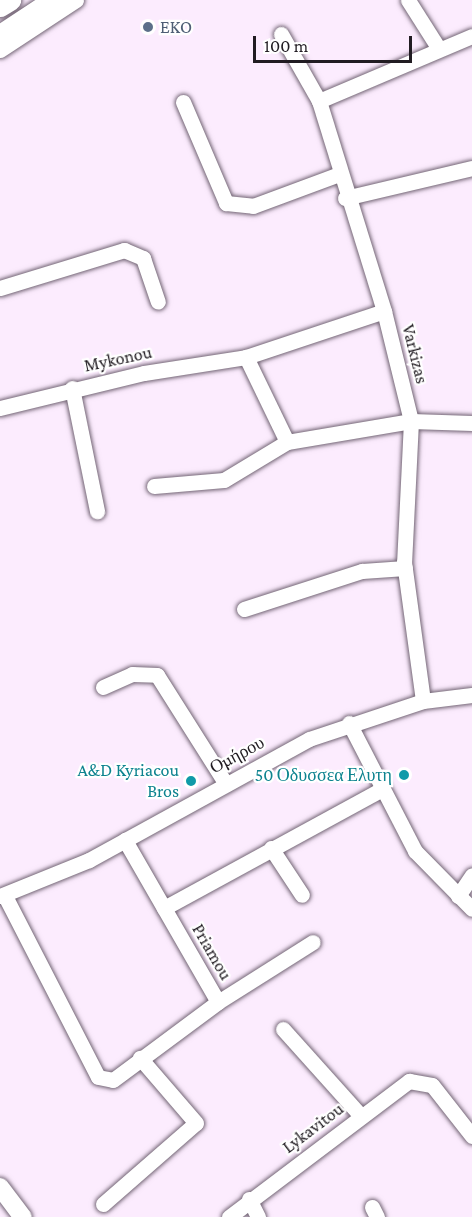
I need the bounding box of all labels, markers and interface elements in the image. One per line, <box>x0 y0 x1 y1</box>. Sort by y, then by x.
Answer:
place label: EKO <box>160 16 192 38</box>
marker: EKO <box>141 20 155 34</box>
scale bar <box>256 24 415 62</box>
text: 100 m <box>264 36 308 56</box>
street label: Varkizas <box>397 322 433 386</box>
street label: Mykonou <box>82 341 154 377</box>
street label: Ομήρου <box>206 732 268 778</box>
place label: A&D Kyriacou Bros <box>78 760 179 802</box>
place label: 50 Οδυσσεα Ελυτη <box>255 764 392 786</box>
marker: 50 Οδυσσεα Ελυτη <box>397 768 411 782</box>
marker: A&D Kyriacou Bros <box>184 774 198 788</box>
street label: Priamou <box>187 920 237 984</box>
street label: Lykavitou <box>278 1098 348 1158</box>

